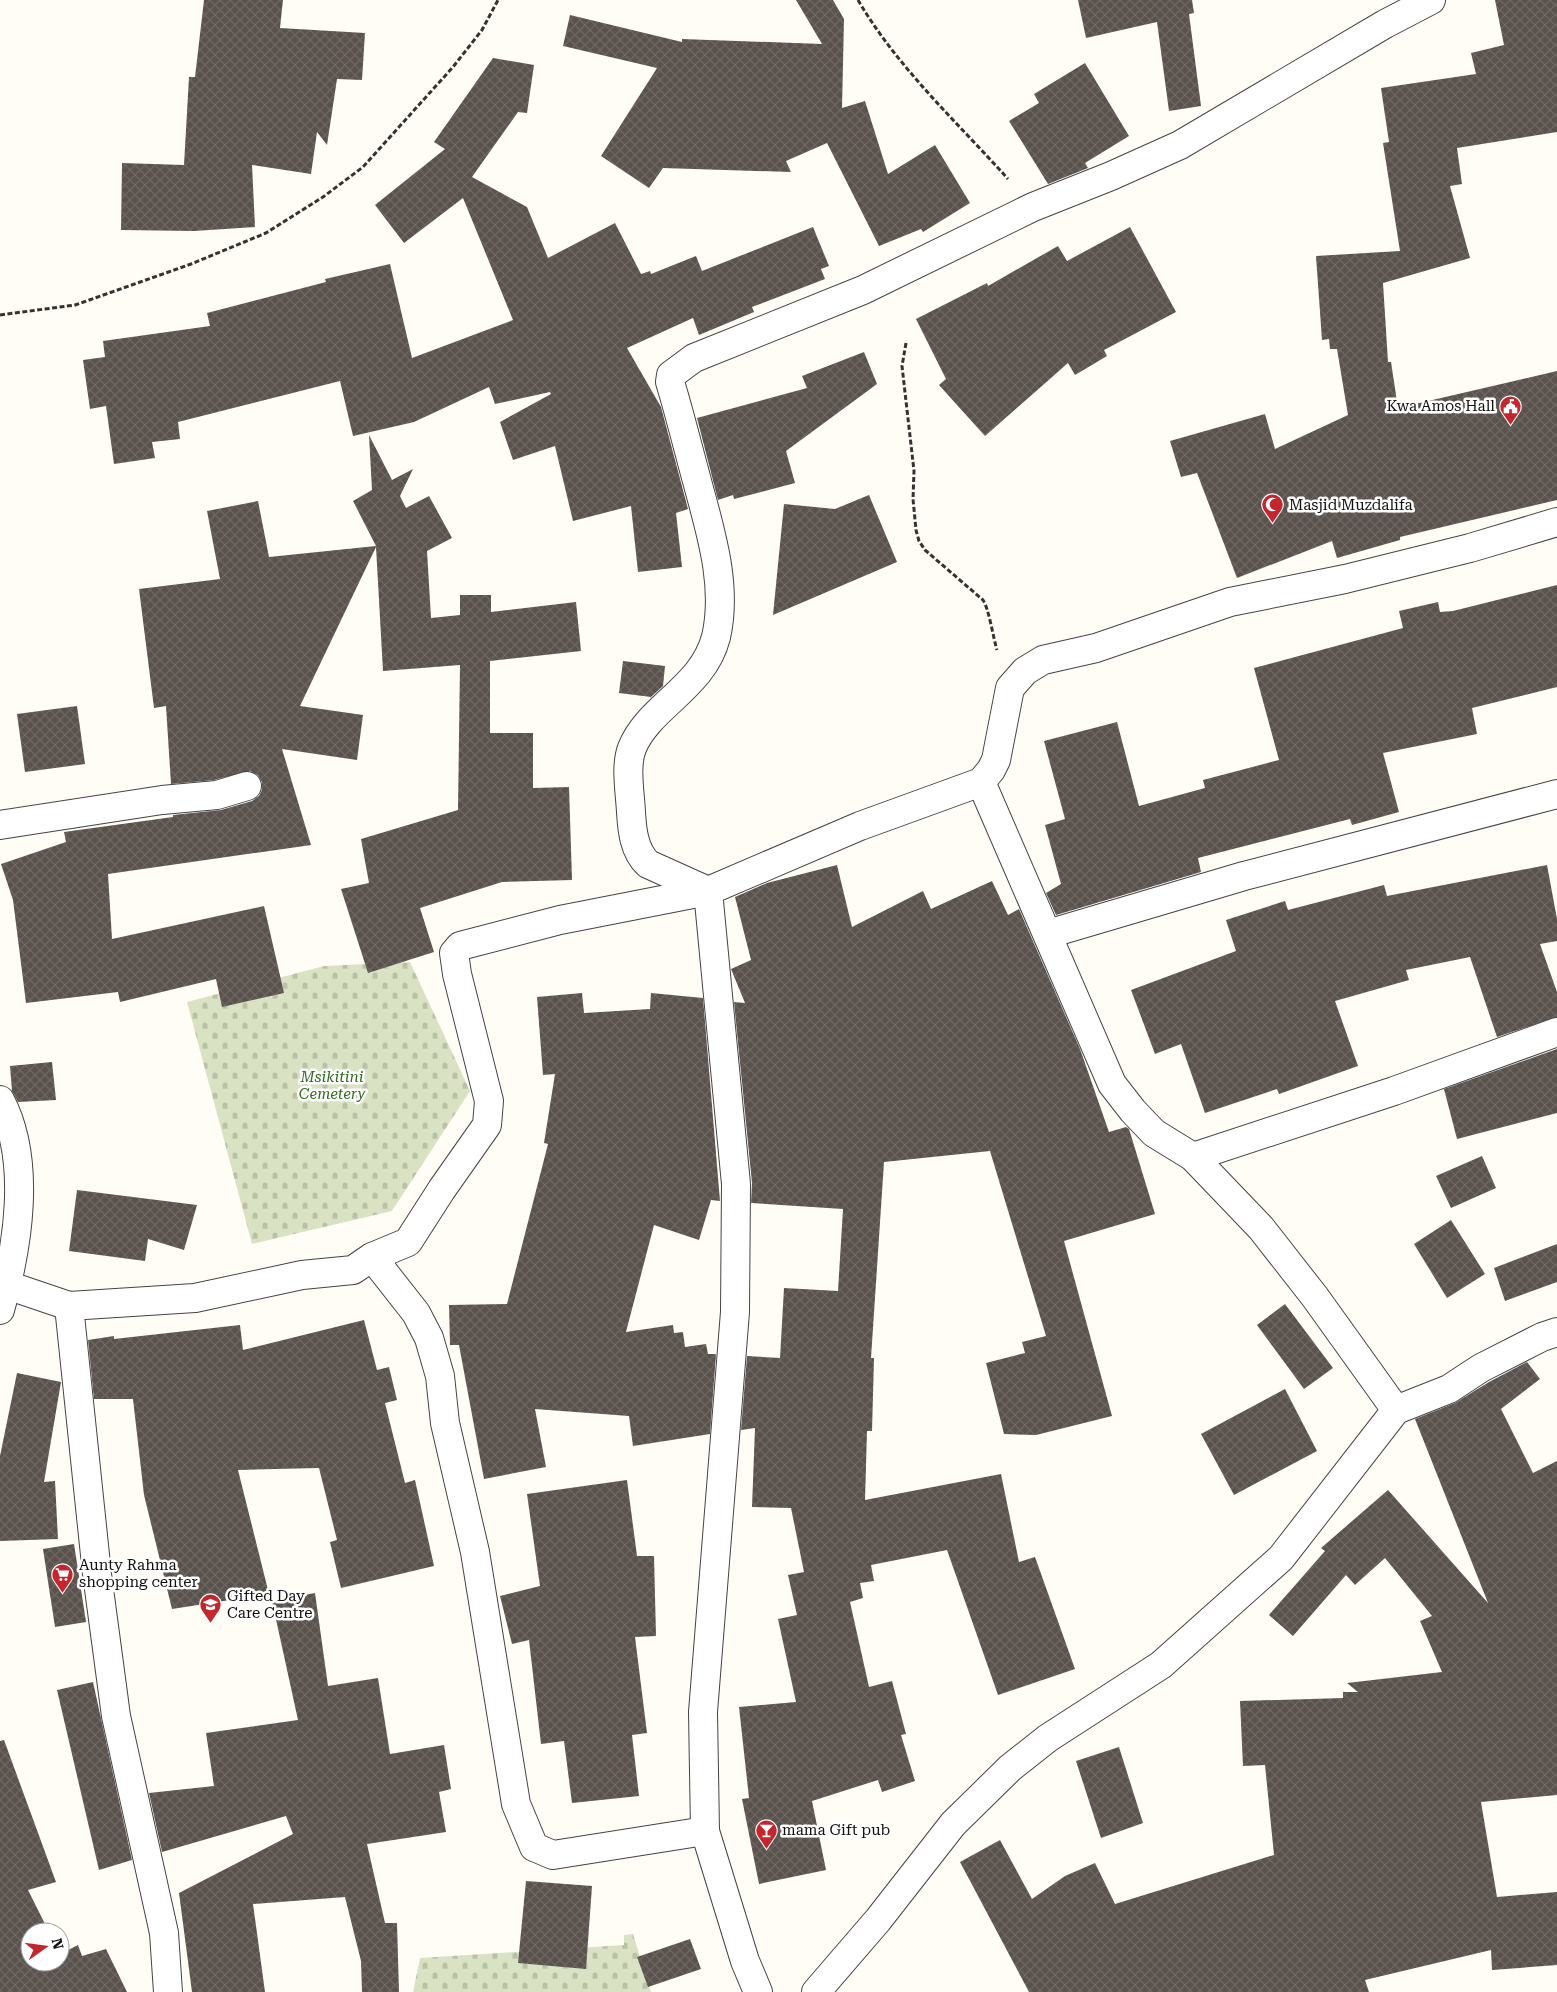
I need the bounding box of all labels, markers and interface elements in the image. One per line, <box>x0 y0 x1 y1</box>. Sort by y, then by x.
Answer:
public building icon: Kwa Amos Hall <box>1499 394 1523 425</box>
place label: Kwa Amos Hall <box>1387 397 1495 415</box>
mosque icon: Masjid Muzdalifa <box>1261 493 1285 524</box>
place label: Masjid Muzdalifa <box>1289 496 1413 514</box>
park label: Msikitini Cemetery <box>299 1068 365 1103</box>
place label: Aunty Rahma shopping center <box>79 1556 198 1591</box>
supermarket icon: Aunty Rahma shopping center <box>51 1562 75 1593</box>
place label: Gifted Day Care Centre <box>227 1587 313 1622</box>
school or university icon: Gifted Day Care Centre <box>199 1593 223 1624</box>
bar icon: mama Gift pub <box>754 1818 778 1849</box>
place label: mama Gift pub <box>782 1821 890 1839</box>
north arrow <box>20 1922 70 1972</box>
text: N <box>49 1937 67 1951</box>

